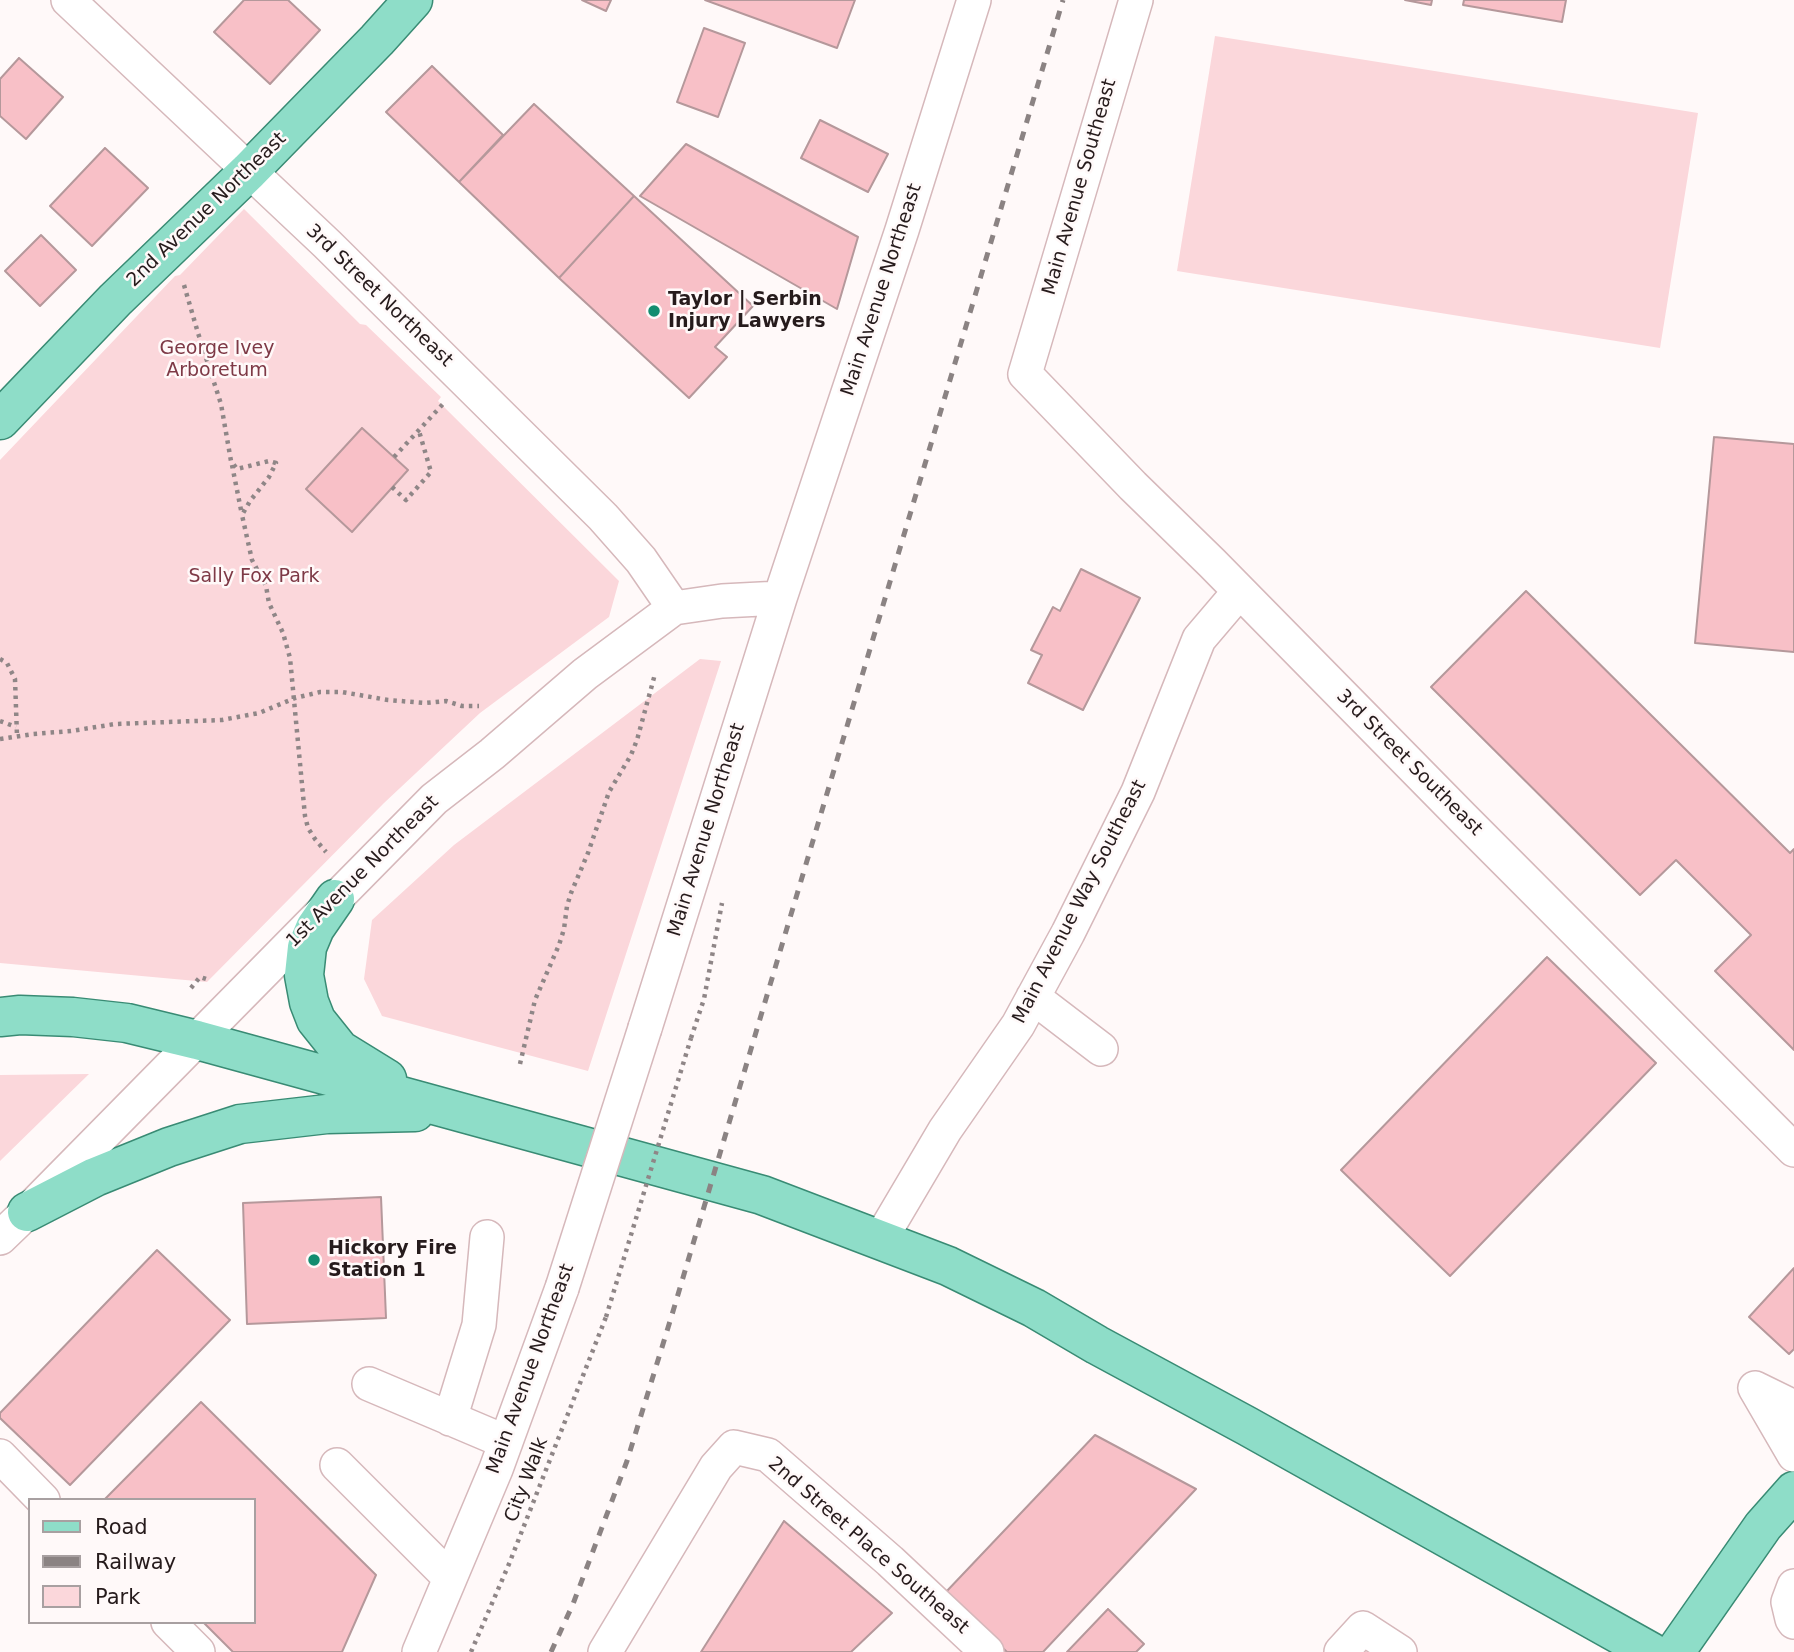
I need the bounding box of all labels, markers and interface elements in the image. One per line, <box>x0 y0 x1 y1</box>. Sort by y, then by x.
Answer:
street label: Main Avenue Southeast <box>1038 76 1122 298</box>
street label: 2nd Avenue Northeast <box>123 128 291 292</box>
street label: Main Avenue Northeast <box>837 181 927 399</box>
street label: 3rd Street Northeast <box>301 220 457 372</box>
place label: Taylor | Serbin Injury Lawyers <box>668 289 825 333</box>
marker: Taylor | Serbin Injury Lawyers <box>646 303 662 319</box>
park label: George Ivey Arboretum <box>159 338 275 382</box>
park label: Sally Fox Park <box>188 566 320 588</box>
street label: 3rd Street Southeast <box>1331 685 1487 841</box>
street label: Main Avenue Northeast <box>664 721 750 939</box>
street label: Main Avenue Way Southeast <box>1008 776 1152 1028</box>
street label: 1st Avenue Northeast <box>282 791 444 953</box>
place label: Hickory Fire Station 1 <box>328 1238 457 1282</box>
marker: Hickory Fire Station 1 <box>306 1252 322 1268</box>
street label: Main Avenue Northeast <box>482 1261 580 1477</box>
street label: City Walk <box>500 1434 554 1526</box>
street label: 2nd Street Place Southeast <box>763 1453 973 1639</box>
legend <box>28 1498 256 1624</box>
text: Road <box>95 1515 148 1539</box>
text: Railway <box>95 1550 176 1574</box>
text: Park <box>95 1585 140 1609</box>

